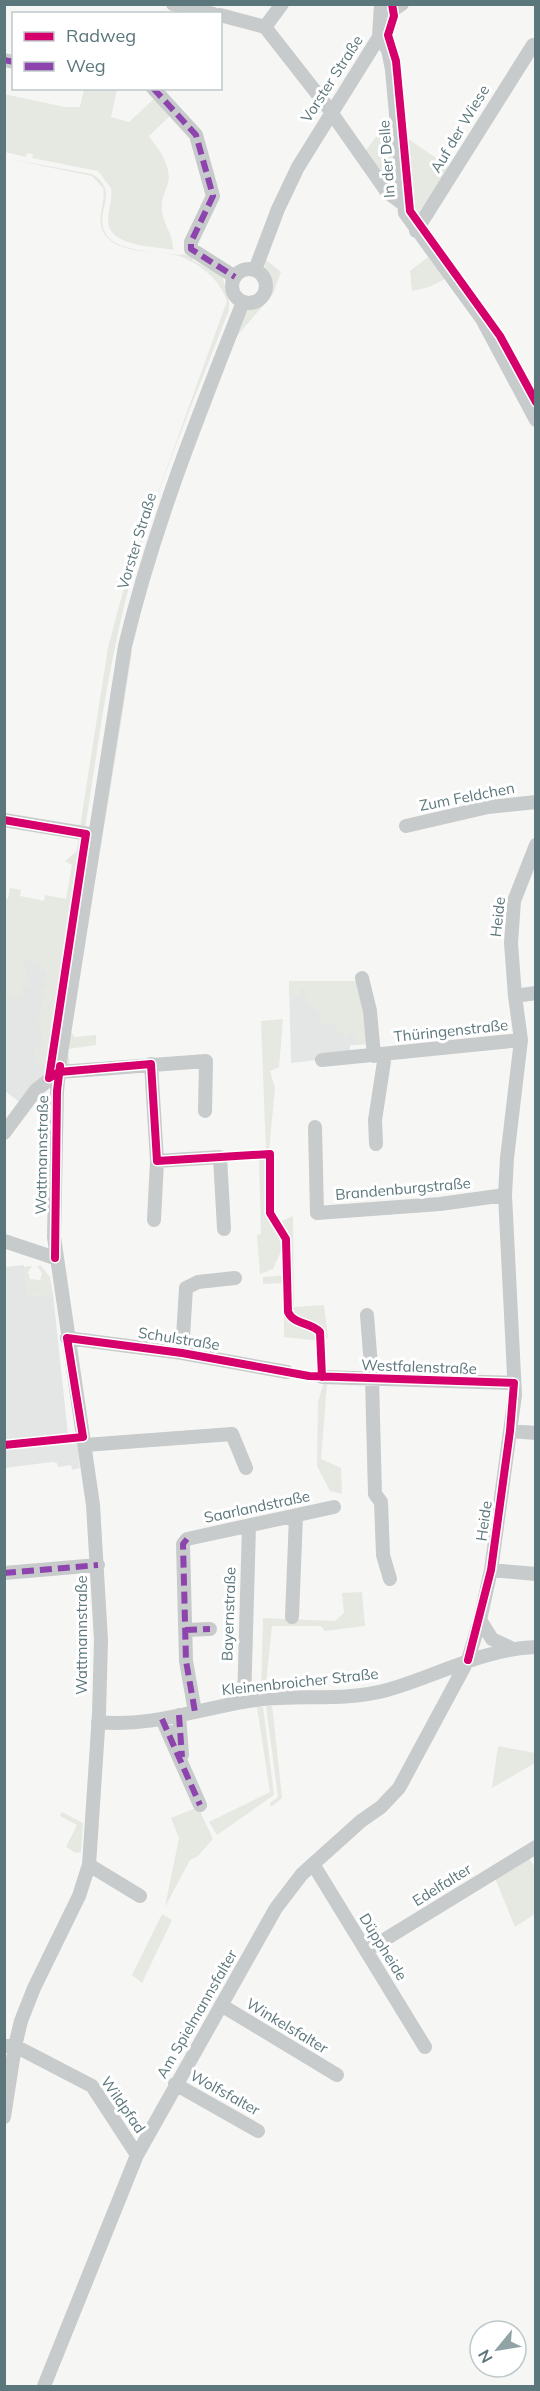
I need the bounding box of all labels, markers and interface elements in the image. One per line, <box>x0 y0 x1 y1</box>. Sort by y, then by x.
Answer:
legend <box>12 12 222 90</box>
text: Radweg <box>66 24 136 47</box>
street label: Vorster Straße <box>296 32 367 126</box>
text: Weg <box>66 54 106 77</box>
street label: Auf der Wiese <box>426 81 493 176</box>
street label: In der Delle <box>374 120 399 198</box>
street label: Vorster Straße <box>113 490 160 592</box>
street label: Zum Feldchen <box>418 778 516 815</box>
street label: Heide <box>486 896 509 938</box>
street label: Thüringenstraße <box>393 1015 509 1046</box>
street label: Wattmannstraße <box>31 1095 52 1215</box>
street label: Brandenburgstraße <box>334 1173 472 1204</box>
street label: Schulstraße <box>137 1323 221 1354</box>
street label: Westfalenstraße <box>361 1355 477 1378</box>
street label: Saarlandstraße <box>202 1486 312 1527</box>
street label: Heide <box>471 1500 496 1542</box>
street label: Bayernstraße <box>217 1567 240 1661</box>
street label: Wattmannstraße <box>72 1575 91 1695</box>
street label: Kleinenbroicher Straße <box>221 1664 379 1699</box>
street label: Edelfalter <box>409 1859 475 1910</box>
street label: Düppheide <box>355 1910 411 1984</box>
street label: Am Spielmannsfalter <box>152 1946 241 2081</box>
street label: Winkelsfalter <box>243 1994 332 2058</box>
street label: Wolfsfalter <box>187 2066 264 2120</box>
street label: Wildpfad <box>97 2073 150 2137</box>
north arrow <box>468 2319 528 2379</box>
text: N <box>473 2346 497 2367</box>

